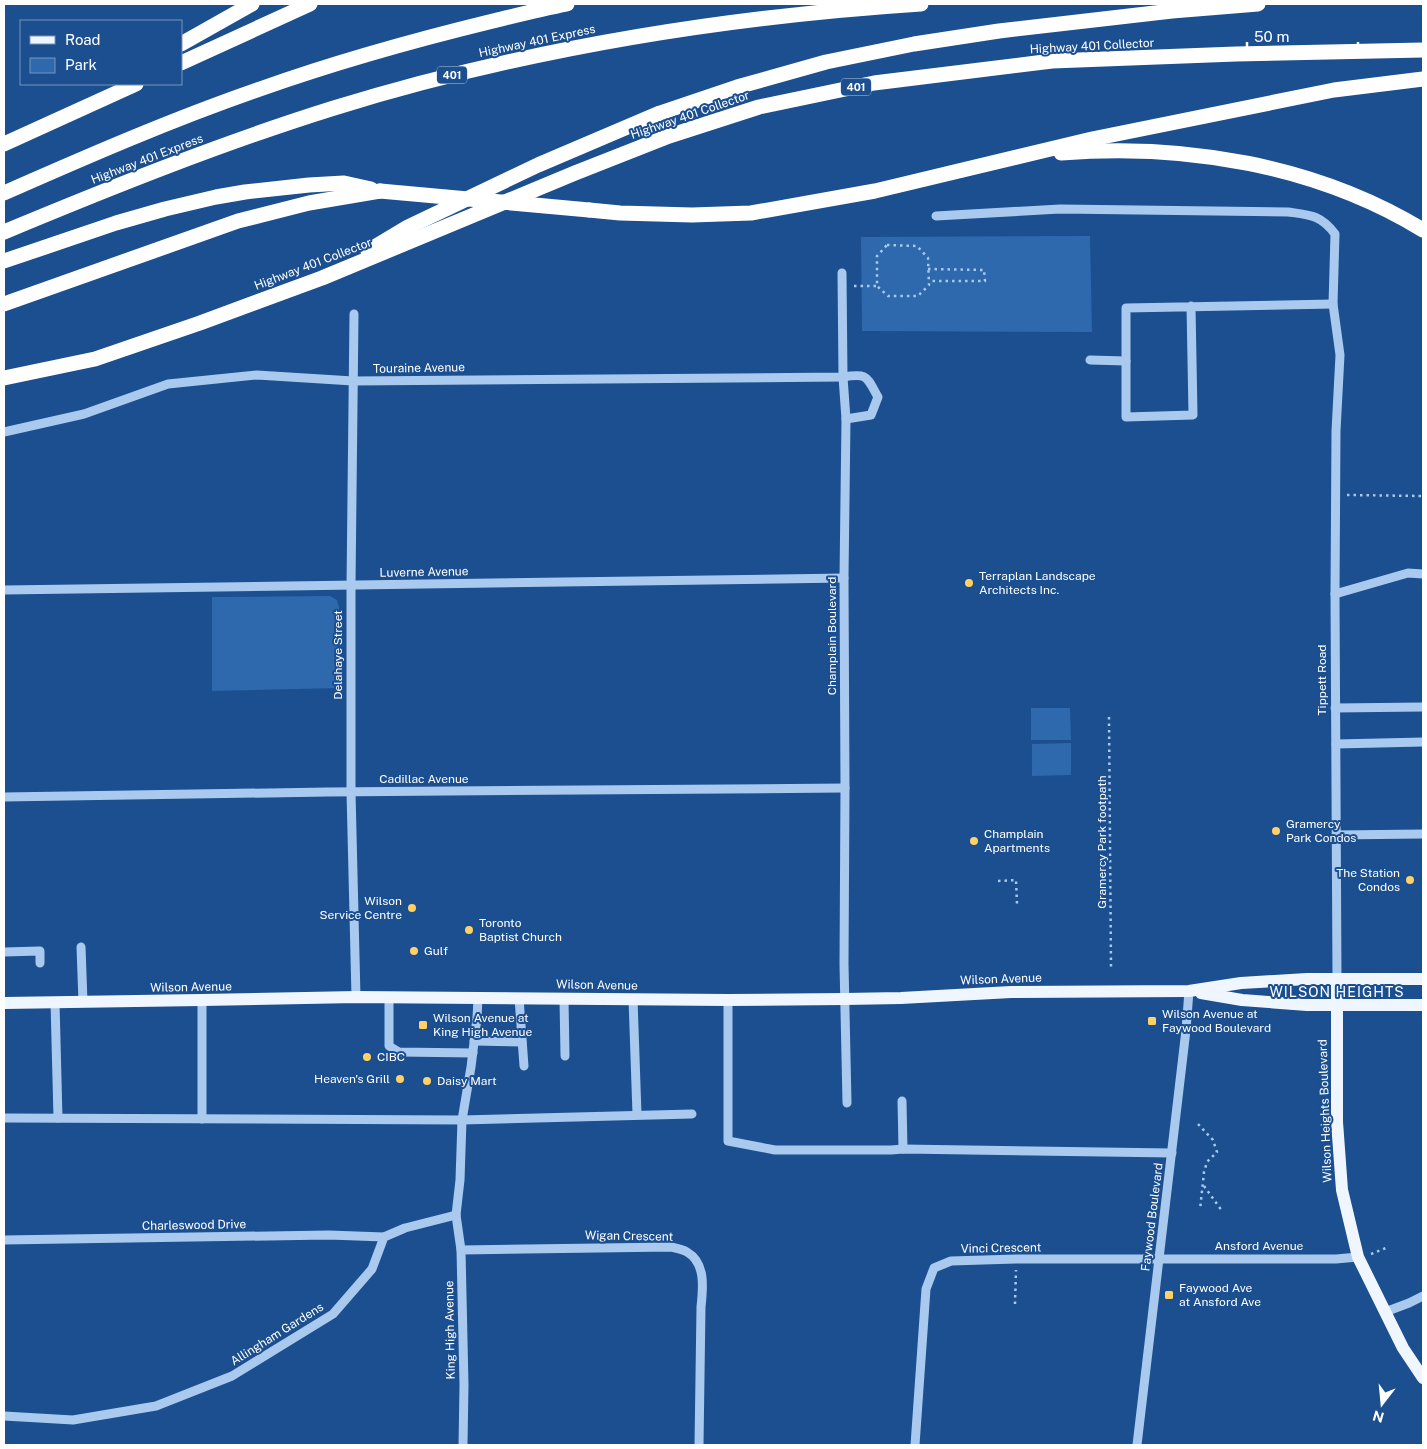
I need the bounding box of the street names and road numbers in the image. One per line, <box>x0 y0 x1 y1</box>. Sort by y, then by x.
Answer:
street label: Highway 401 Express <box>477 22 597 60</box>
street label: Highway 401 Collector <box>1029 36 1155 56</box>
road number: 401 <box>437 66 467 84</box>
road number: 401 <box>841 78 871 95</box>
street label: Highway 401 Collector <box>629 88 752 142</box>
street label: Highway 401 Express <box>89 131 205 187</box>
street label: Highway 401 Collector <box>252 235 374 293</box>
street label: Touraine Avenue <box>373 360 465 376</box>
street label: Luverne Avenue <box>379 564 469 580</box>
street label: Champlain Boulevard <box>825 577 839 695</box>
street label: Delahaye Street <box>331 610 345 700</box>
street label: Tippett Road <box>1315 644 1329 716</box>
street label: Cadillac Avenue <box>379 772 469 786</box>
street label: Gramercy Park footpath <box>1095 775 1109 909</box>
street label: Wilson Avenue <box>960 971 1042 987</box>
street label: Wilson Avenue <box>556 977 638 993</box>
street label: Wilson Avenue <box>150 979 232 995</box>
street label: Wilson Heights Boulevard <box>1316 1039 1334 1183</box>
street label: Faywood Boulevard <box>1138 1162 1166 1272</box>
street label: Charleswood Drive <box>142 1217 246 1233</box>
street label: Wigan Crescent <box>585 1228 674 1244</box>
street label: Ansford Avenue <box>1215 1239 1304 1253</box>
street label: Vinci Crescent <box>961 1240 1042 1256</box>
street label: King High Avenue <box>442 1280 458 1380</box>
street label: Allingham Gardens <box>228 1300 326 1368</box>

